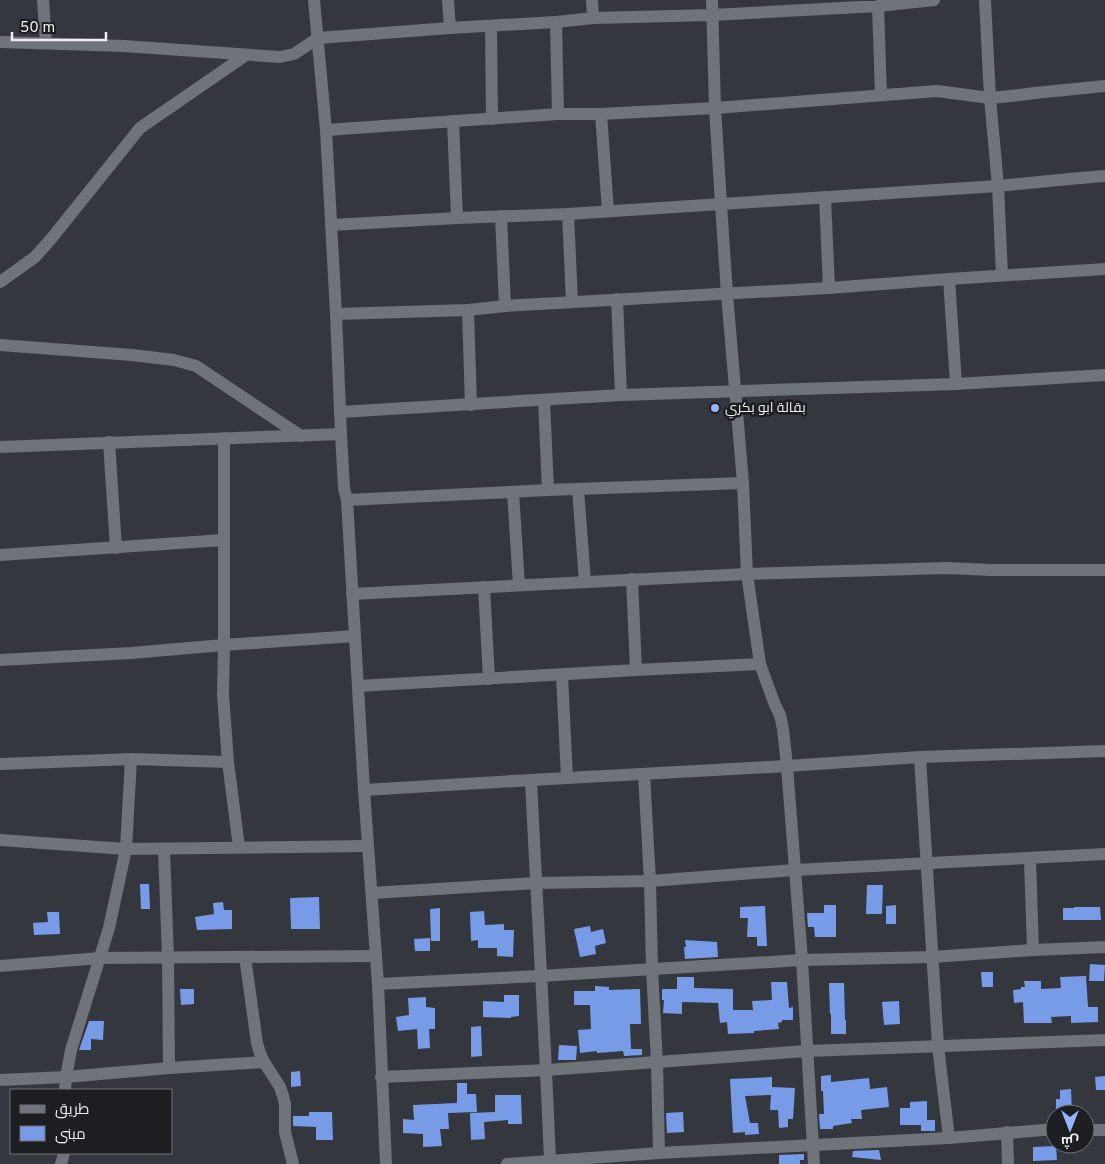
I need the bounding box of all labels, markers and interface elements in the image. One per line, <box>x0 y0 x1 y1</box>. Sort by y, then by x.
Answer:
scale bar <box>12 10 106 42</box>
text: 50 m <box>20 19 55 38</box>
place label: بقالة ابو بكري <box>725 400 806 419</box>
marker: بقالة ابو بكري <box>709 402 721 414</box>
legend <box>10 1089 172 1154</box>
text: طريق <box>55 1101 89 1120</box>
north arrow <box>1045 1104 1095 1154</box>
text: مبنى <box>55 1126 86 1145</box>
text: ش <box>1061 1132 1079 1150</box>

